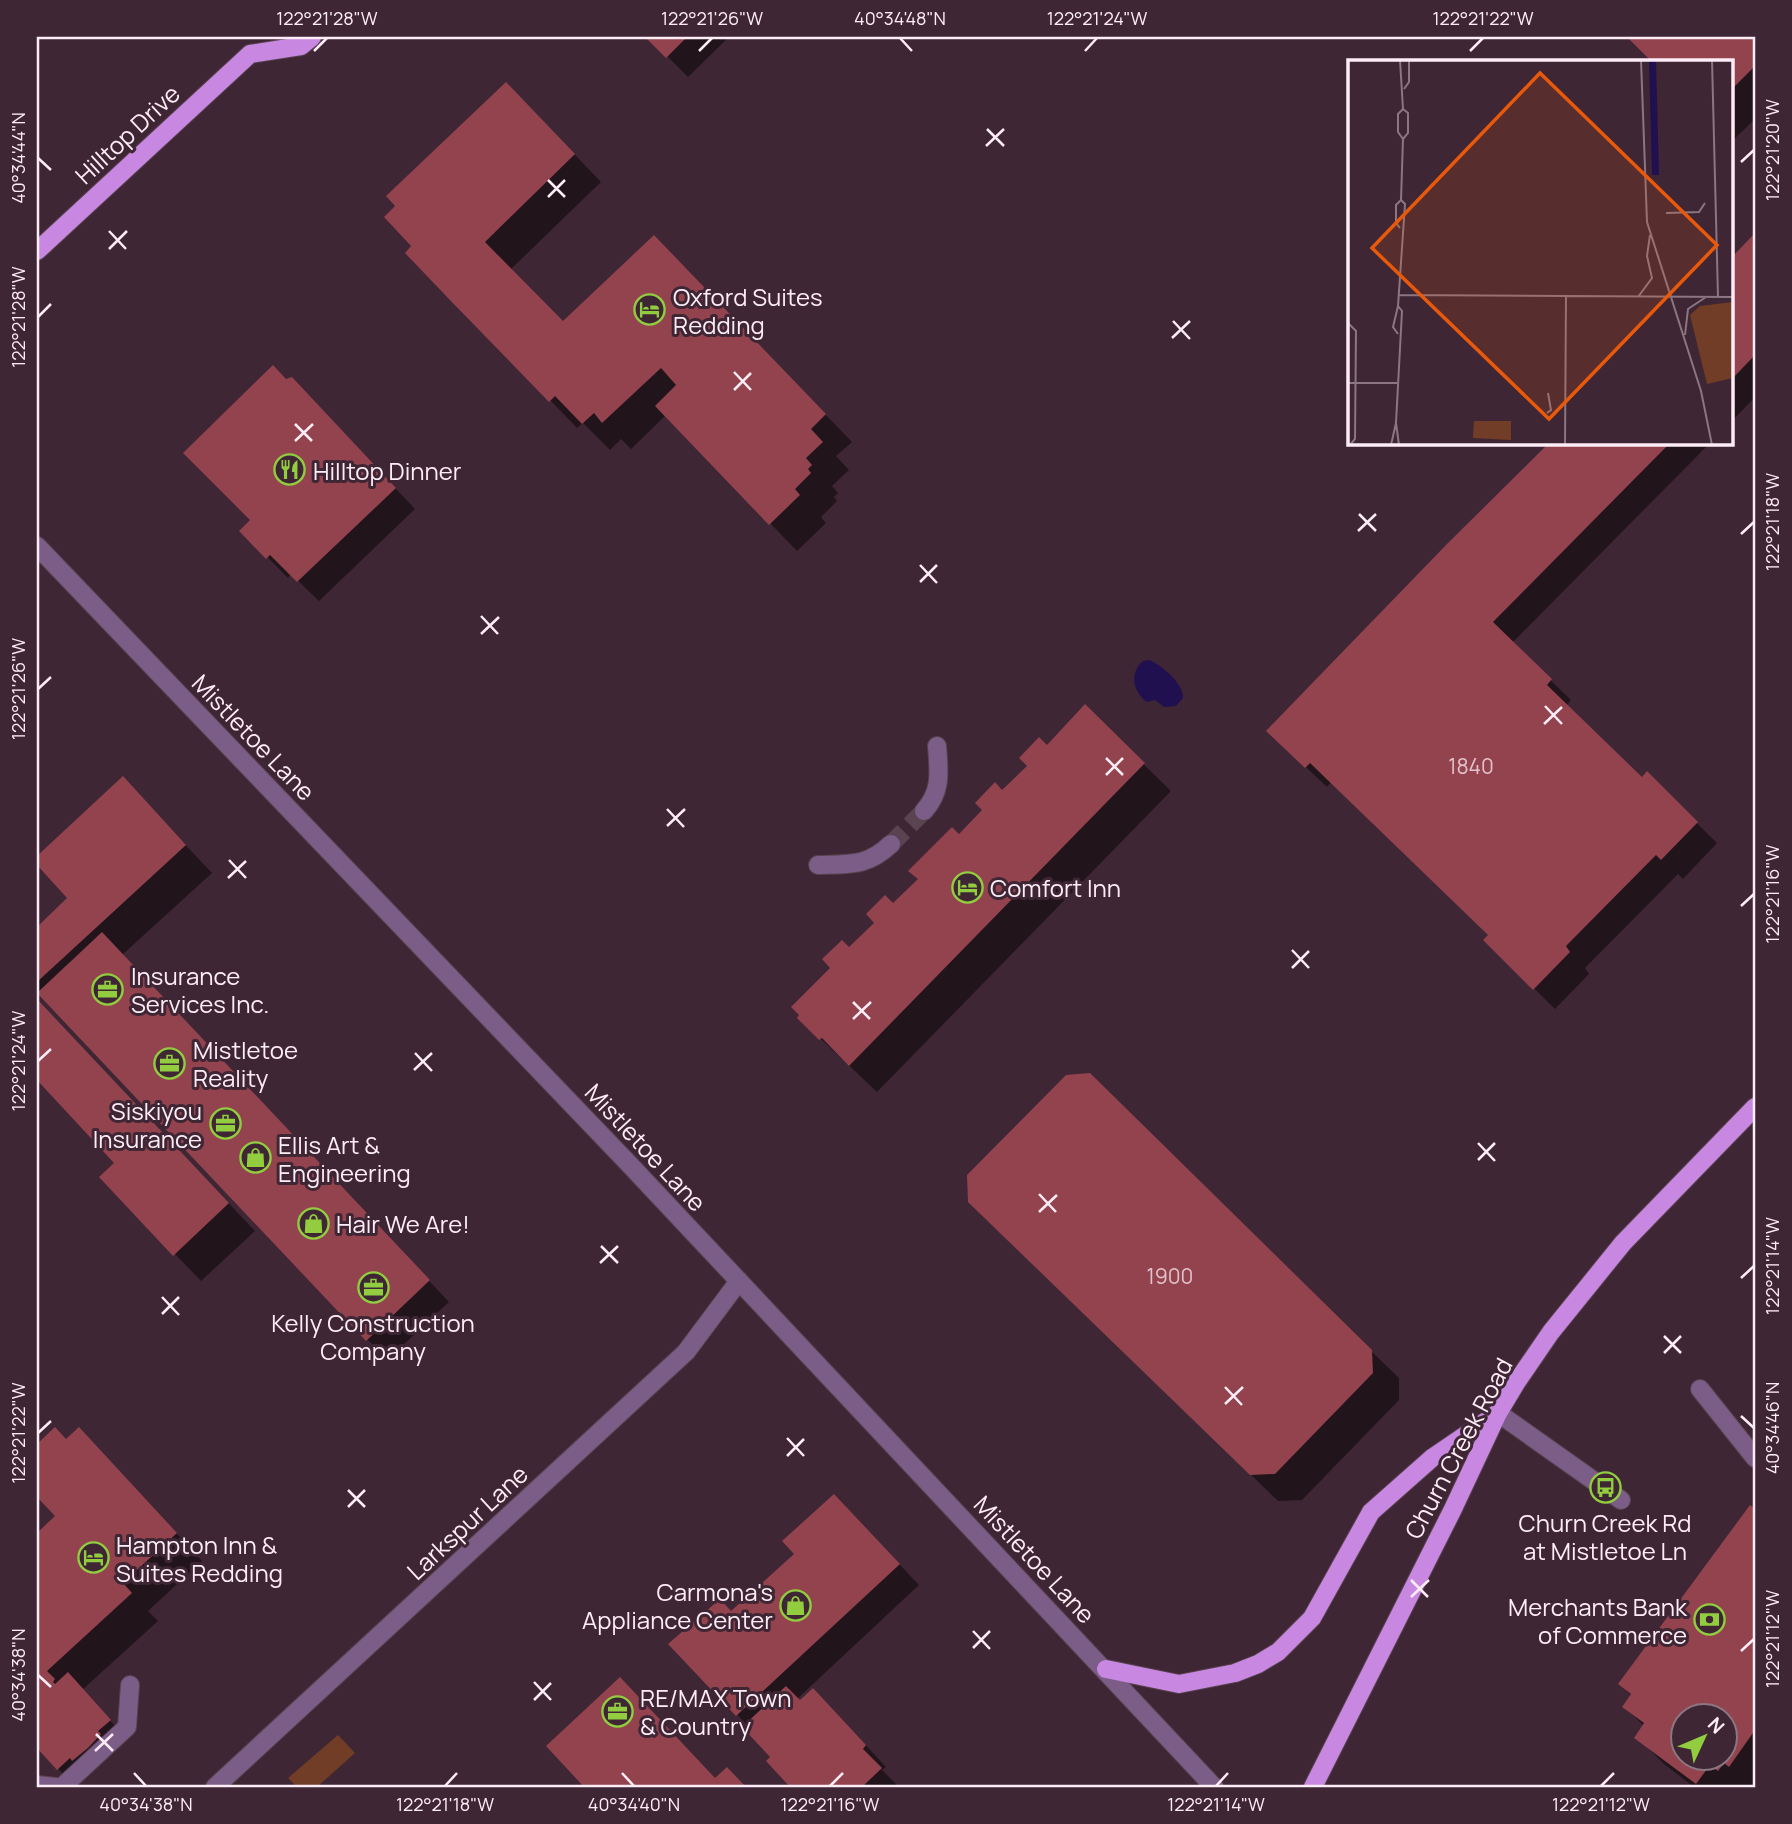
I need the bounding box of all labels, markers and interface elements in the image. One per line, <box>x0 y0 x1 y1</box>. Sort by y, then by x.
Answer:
text: 122°21'28"W <box>276 6 378 30</box>
text: 122°21'26"W <box>661 6 763 30</box>
text: 40°34'48"N <box>854 6 946 30</box>
text: 122°21'24"W <box>1047 6 1147 30</box>
text: 122°21'22"W <box>1432 6 1534 30</box>
inset map <box>1348 60 1732 444</box>
street label: Hilltop Drive <box>68 77 186 191</box>
text: 122°21'20"W <box>1760 99 1784 201</box>
text: 40°34'44"N <box>6 112 30 204</box>
text: 122°21'28"W <box>6 266 30 368</box>
place label: Oxford Suites Redding <box>673 280 823 341</box>
hotel icon: Oxford Suites Redding <box>633 293 667 327</box>
restaurant icon: Hilltop Dinner <box>273 453 307 487</box>
place label: Hilltop Dinner <box>313 454 462 487</box>
text: 122°21'18"W <box>1760 473 1784 571</box>
text: 122°21'26"W <box>6 638 30 740</box>
street label: Mistletoe Lane <box>185 667 323 807</box>
house number: 1840 <box>1448 752 1494 780</box>
text: 122°21'16"W <box>1760 844 1784 943</box>
hotel icon: Comfort Inn <box>950 870 984 904</box>
place label: Comfort Inn <box>990 871 1121 904</box>
place label: Insurance Services Inc. <box>131 959 269 1020</box>
office icon: Insurance Services Inc. <box>91 972 125 1006</box>
text: 122°21'24"W <box>6 1011 30 1111</box>
place label: Mistletoe Reality <box>193 1033 298 1094</box>
office icon: Mistletoe Reality <box>153 1046 187 1080</box>
street label: Mistletoe Lane <box>578 1076 714 1218</box>
place label: Siskiyou Insurance <box>93 1094 202 1155</box>
office icon: Siskiyou Insurance <box>208 1107 242 1141</box>
place label: Ellis Art & Engineering <box>278 1128 411 1189</box>
shop icon: Ellis Art & Engineering <box>238 1141 272 1175</box>
shop icon: Hair We Are! <box>296 1206 330 1240</box>
place label: Hair We Are! <box>336 1207 470 1240</box>
text: 122°21'14"W <box>1760 1217 1784 1315</box>
house number: 1900 <box>1147 1262 1193 1290</box>
office icon: Kelly Construction Company <box>356 1271 390 1305</box>
place label: Kelly Construction Company <box>271 1306 475 1367</box>
street label: Churn Creek Road <box>1396 1352 1520 1544</box>
text: 122°21'22"W <box>6 1382 30 1484</box>
text: 40°34'46"N <box>1760 1382 1784 1474</box>
street label: Larkspur Lane <box>399 1457 535 1587</box>
bus stop icon: Churn Creek Rd at Mistletoe Ln <box>1588 1471 1622 1505</box>
street label: Mistletoe Lane <box>967 1488 1103 1630</box>
place label: Churn Creek Rd at Mistletoe Ln <box>1518 1506 1692 1567</box>
place label: Hampton Inn & Suites Redding <box>116 1528 283 1589</box>
hotel icon: Hampton Inn & Suites Redding <box>76 1541 110 1575</box>
place label: Carmona's Appliance Center <box>582 1575 773 1636</box>
shop icon: Carmona's Appliance Center <box>779 1588 813 1622</box>
place label: Merchants Bank of Commerce <box>1508 1590 1688 1651</box>
text: 122°21'12"W <box>1760 1590 1784 1688</box>
bank icon: Merchants Bank of Commerce <box>1693 1603 1727 1637</box>
text: 40°34'38"N <box>6 1628 30 1722</box>
place label: RE/MAX Town & Country <box>640 1681 792 1742</box>
office icon: RE/MAX Town & Country <box>600 1694 634 1728</box>
north arrow <box>1670 1702 1740 1772</box>
text: N <box>1702 1711 1730 1739</box>
text: 40°34'38"N <box>99 1792 193 1816</box>
text: 122°21'18"W <box>396 1792 494 1816</box>
text: 40°34'40"N <box>588 1792 680 1816</box>
text: 122°21'16"W <box>781 1792 880 1816</box>
text: 122°21'14"W <box>1167 1792 1265 1816</box>
text: 122°21'12"W <box>1552 1792 1650 1816</box>

